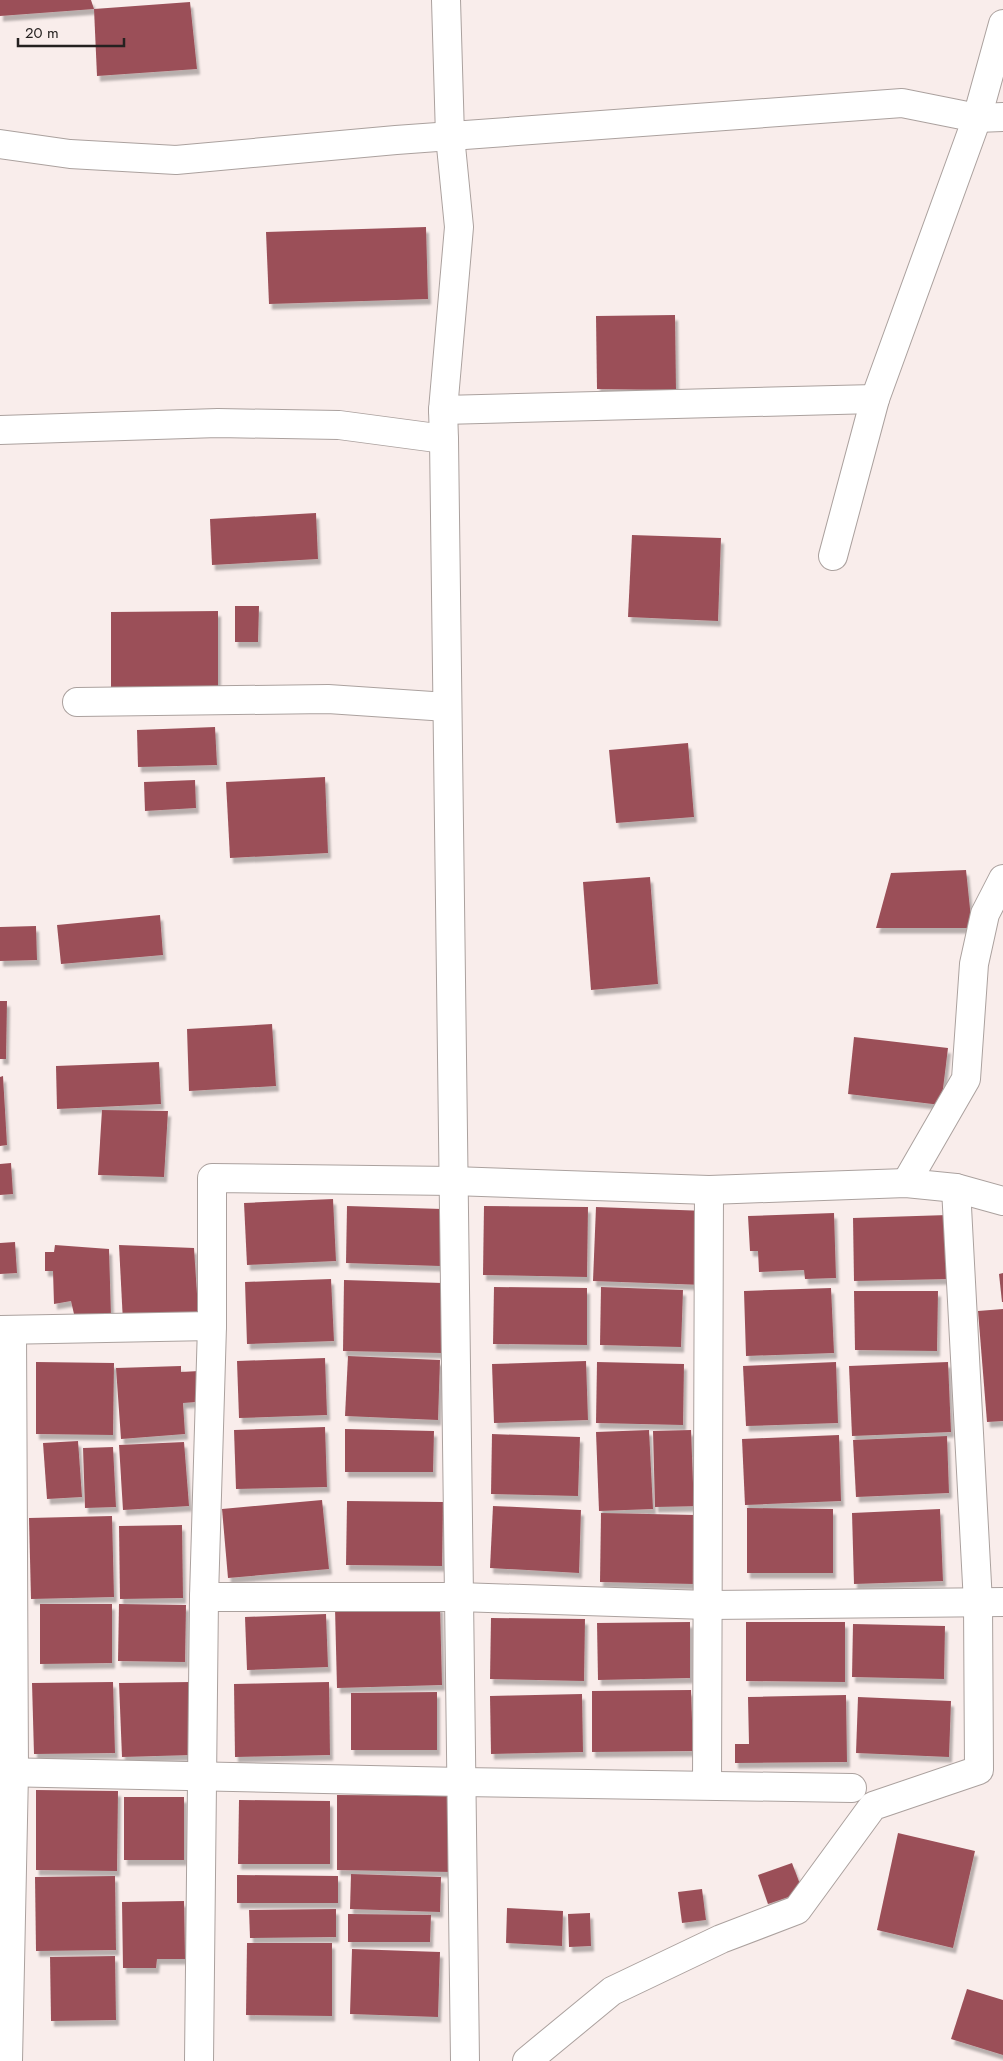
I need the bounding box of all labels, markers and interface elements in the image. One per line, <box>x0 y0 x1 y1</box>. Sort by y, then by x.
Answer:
scale bar <box>18 15 124 47</box>
text: 20 m <box>25 22 59 44</box>

